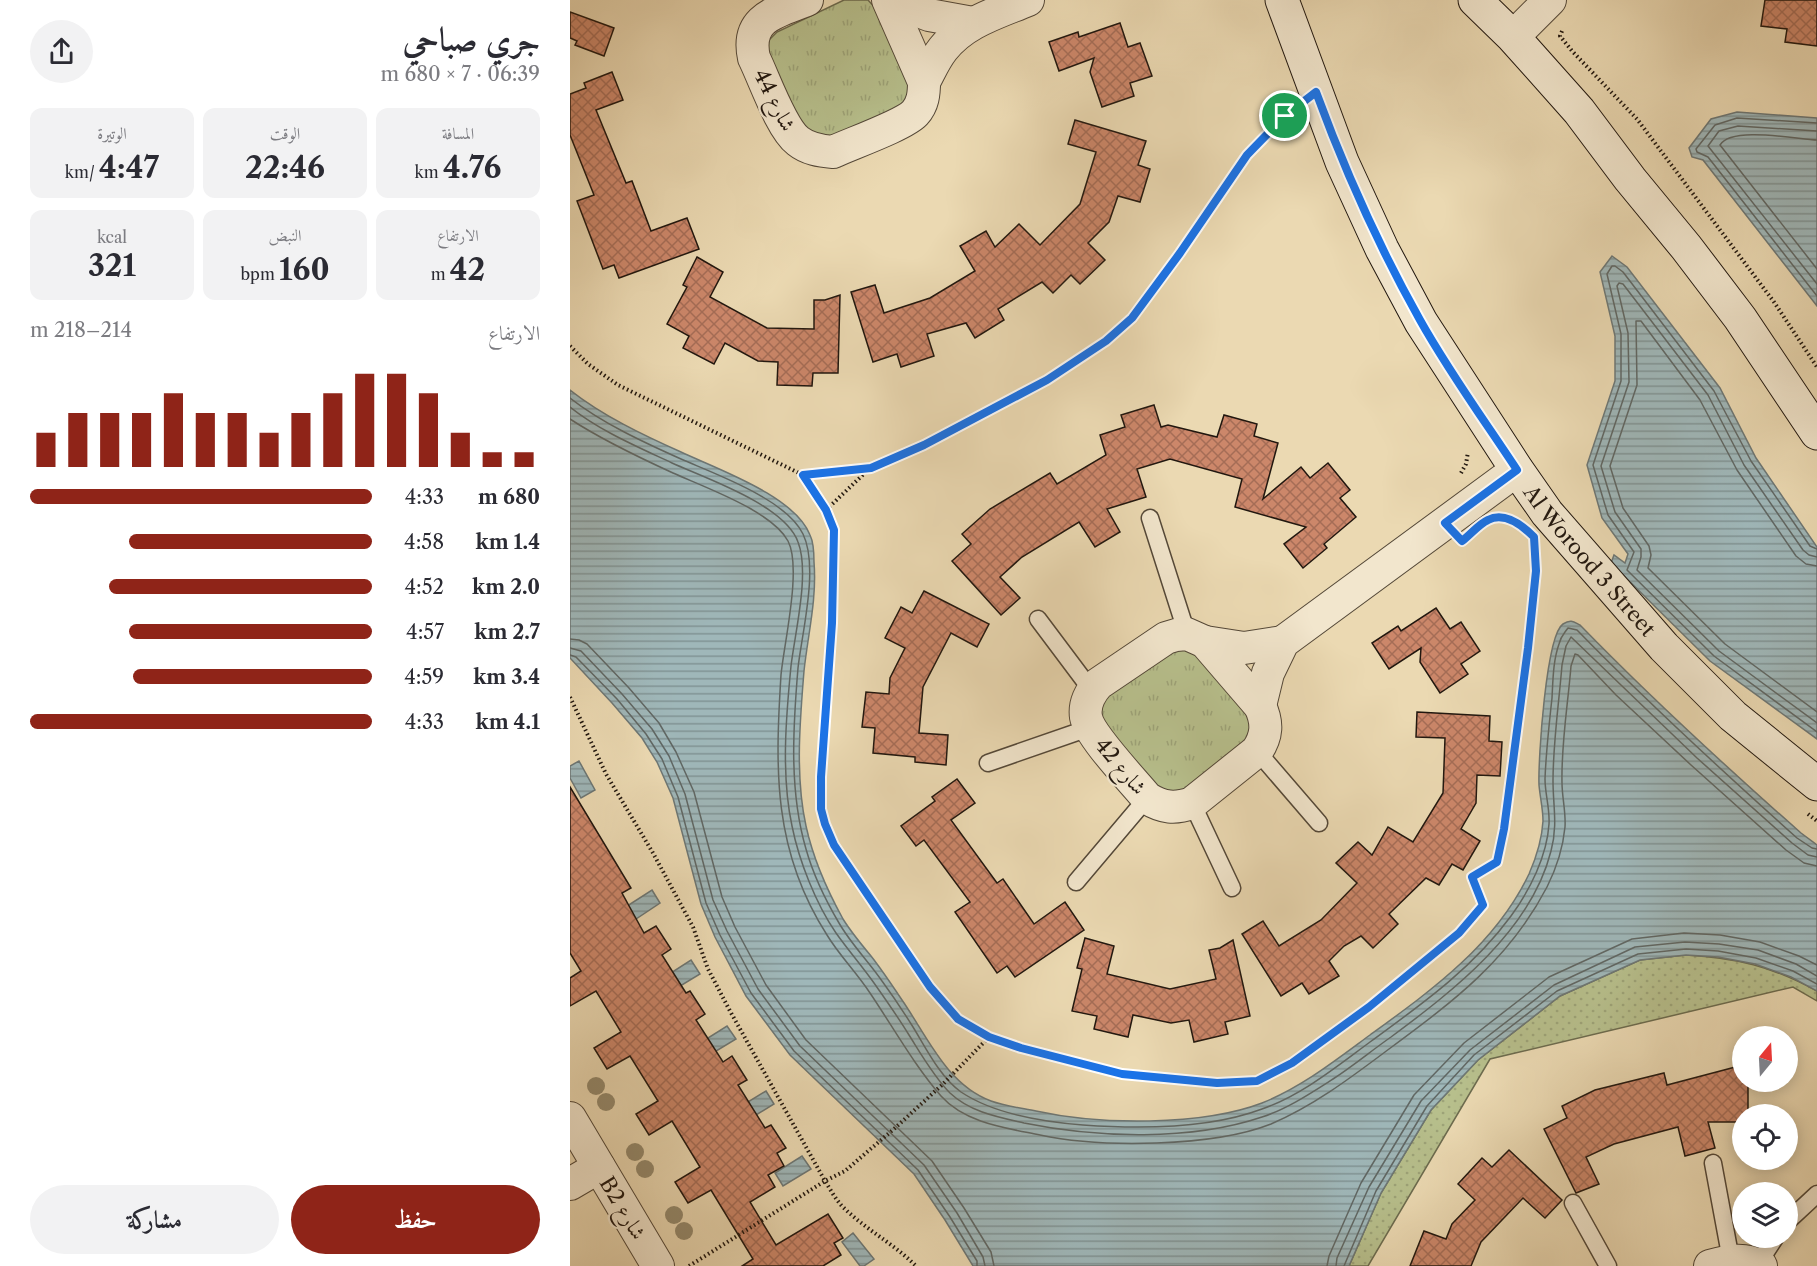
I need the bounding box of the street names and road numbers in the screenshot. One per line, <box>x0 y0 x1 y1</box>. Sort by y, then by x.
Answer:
street label: شارع 44 <box>743 65 801 138</box>
street label: Al Worood 3 Street <box>1518 479 1661 641</box>
street label: شارع 42 <box>1086 733 1152 803</box>
street label: B2 شارع <box>589 1172 651 1247</box>

